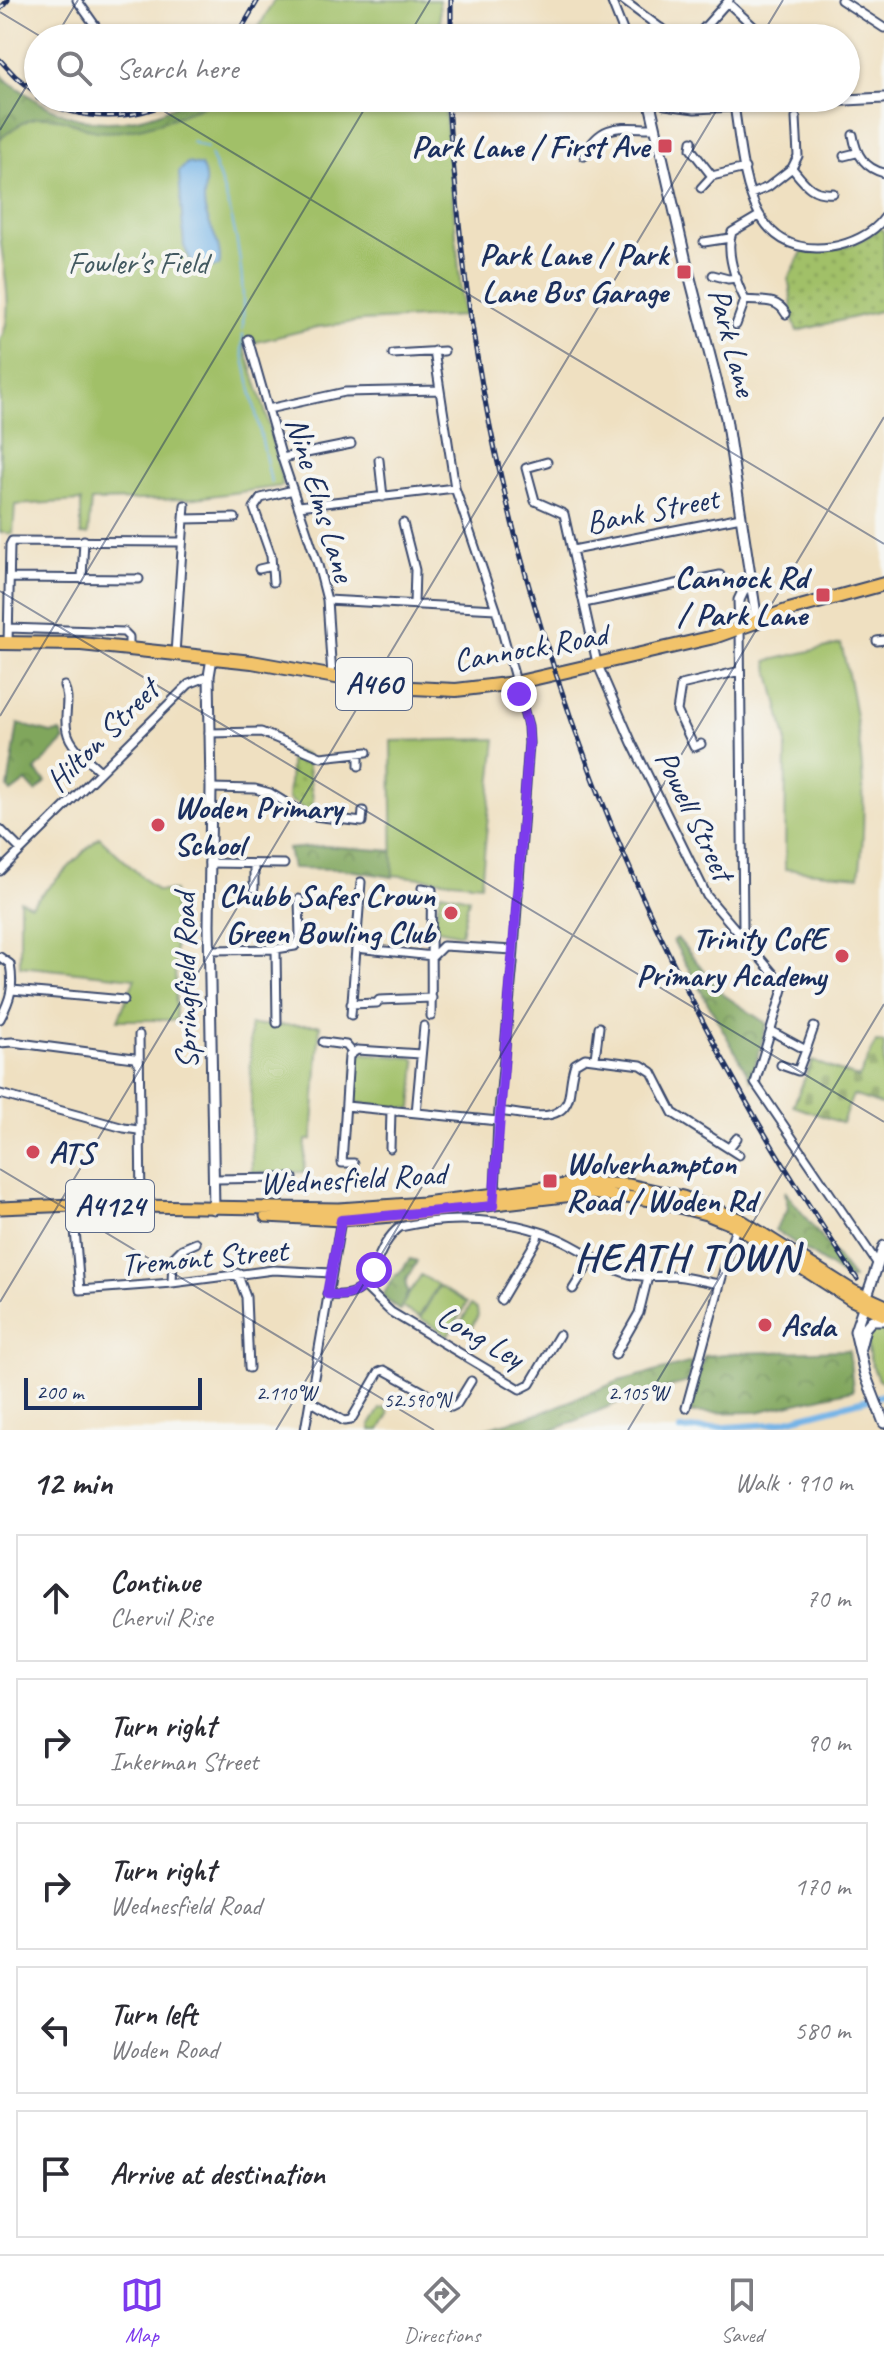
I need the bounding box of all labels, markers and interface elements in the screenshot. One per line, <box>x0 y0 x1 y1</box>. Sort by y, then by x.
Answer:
search box <box>24 24 860 112</box>
icon: search <box>52 46 96 90</box>
text: Search here <box>116 49 238 87</box>
place label: Park Lane / First Ave <box>412 126 652 167</box>
marker: Park Lane / First Ave <box>656 137 674 155</box>
place label: Park Lane / Park Lane Bus Garage <box>479 234 671 312</box>
park label: Fowler's Field <box>68 242 213 283</box>
marker: Park Lane / Park Lane Bus Garage <box>675 263 693 281</box>
street label: Park Lane <box>699 284 767 403</box>
street label: Nine Elms Lane <box>276 412 366 589</box>
street label: Bank Street <box>583 477 725 543</box>
place label: Cannock Rd / Park Lane <box>675 557 812 635</box>
marker: Cannock Rd / Park Lane <box>814 586 832 604</box>
street label: Cannock Road <box>450 613 615 681</box>
road number: A460 <box>336 658 412 710</box>
street label: Hilton Street <box>37 667 171 801</box>
route end <box>501 676 537 712</box>
street label: Powell Street <box>645 743 746 891</box>
place label: Woden Primary School <box>174 787 345 865</box>
marker: Woden Primary School <box>149 816 167 834</box>
place label: Chubb Safes Crown Green Bowling Club <box>219 875 437 953</box>
street label: Springfield Road <box>163 888 208 1070</box>
marker: Chubb Safes Crown Green Bowling Club <box>442 904 460 922</box>
place label: Trinity CofE Primary Academy <box>636 918 831 996</box>
marker: Trinity CofE Primary Academy <box>833 947 851 965</box>
place label: ATS <box>49 1132 99 1173</box>
marker: ATS <box>24 1143 42 1161</box>
place label: Wolverhampton Road / Woden Rd <box>566 1143 761 1221</box>
street label: Wednesfield Road <box>259 1153 452 1204</box>
marker: Wolverhampton Road / Woden Rd <box>541 1172 559 1190</box>
road number: A4124 <box>66 1180 154 1232</box>
street label: Tremont Street <box>119 1230 292 1285</box>
district label: HEATH TOWN <box>574 1232 804 1282</box>
route start <box>356 1252 392 1288</box>
street label: Long Ley <box>430 1295 534 1379</box>
place label: Asda <box>781 1305 838 1346</box>
marker: Asda <box>756 1316 774 1334</box>
scale bar <box>24 1374 202 1410</box>
text: 200 m <box>36 1378 83 1406</box>
text: 2.110°W <box>256 1381 320 1406</box>
text: 2.105°W <box>608 1381 672 1406</box>
text: 52.590°N <box>384 1388 453 1413</box>
text: 12 min <box>32 1461 112 1504</box>
text: Walk · 910 m <box>735 1466 852 1499</box>
text: Continue <box>110 1563 200 1601</box>
icon: ahead <box>34 1576 78 1620</box>
text: 70 m <box>806 1582 850 1615</box>
text: Chervil Rise <box>110 1601 212 1634</box>
text: Turn right <box>110 1707 215 1745</box>
icon: right <box>34 1720 78 1764</box>
text: 90 m <box>806 1726 850 1759</box>
text: Inkerman Street <box>110 1745 258 1778</box>
text: Turn right <box>110 1851 215 1889</box>
icon: right <box>34 1864 78 1908</box>
text: 170 m <box>794 1870 850 1903</box>
text: Wednesfield Road <box>110 1889 261 1922</box>
text: Turn left <box>110 1995 197 2033</box>
icon: left <box>34 2008 78 2052</box>
text: 580 m <box>794 2014 850 2047</box>
text: Woden Road <box>110 2033 218 2066</box>
icon: arrive <box>34 2152 78 2196</box>
text: Arrive at destination <box>110 2155 325 2193</box>
tab: Map <box>120 2273 164 2349</box>
tab: Directions <box>404 2273 480 2349</box>
tab: Saved <box>720 2273 764 2349</box>

